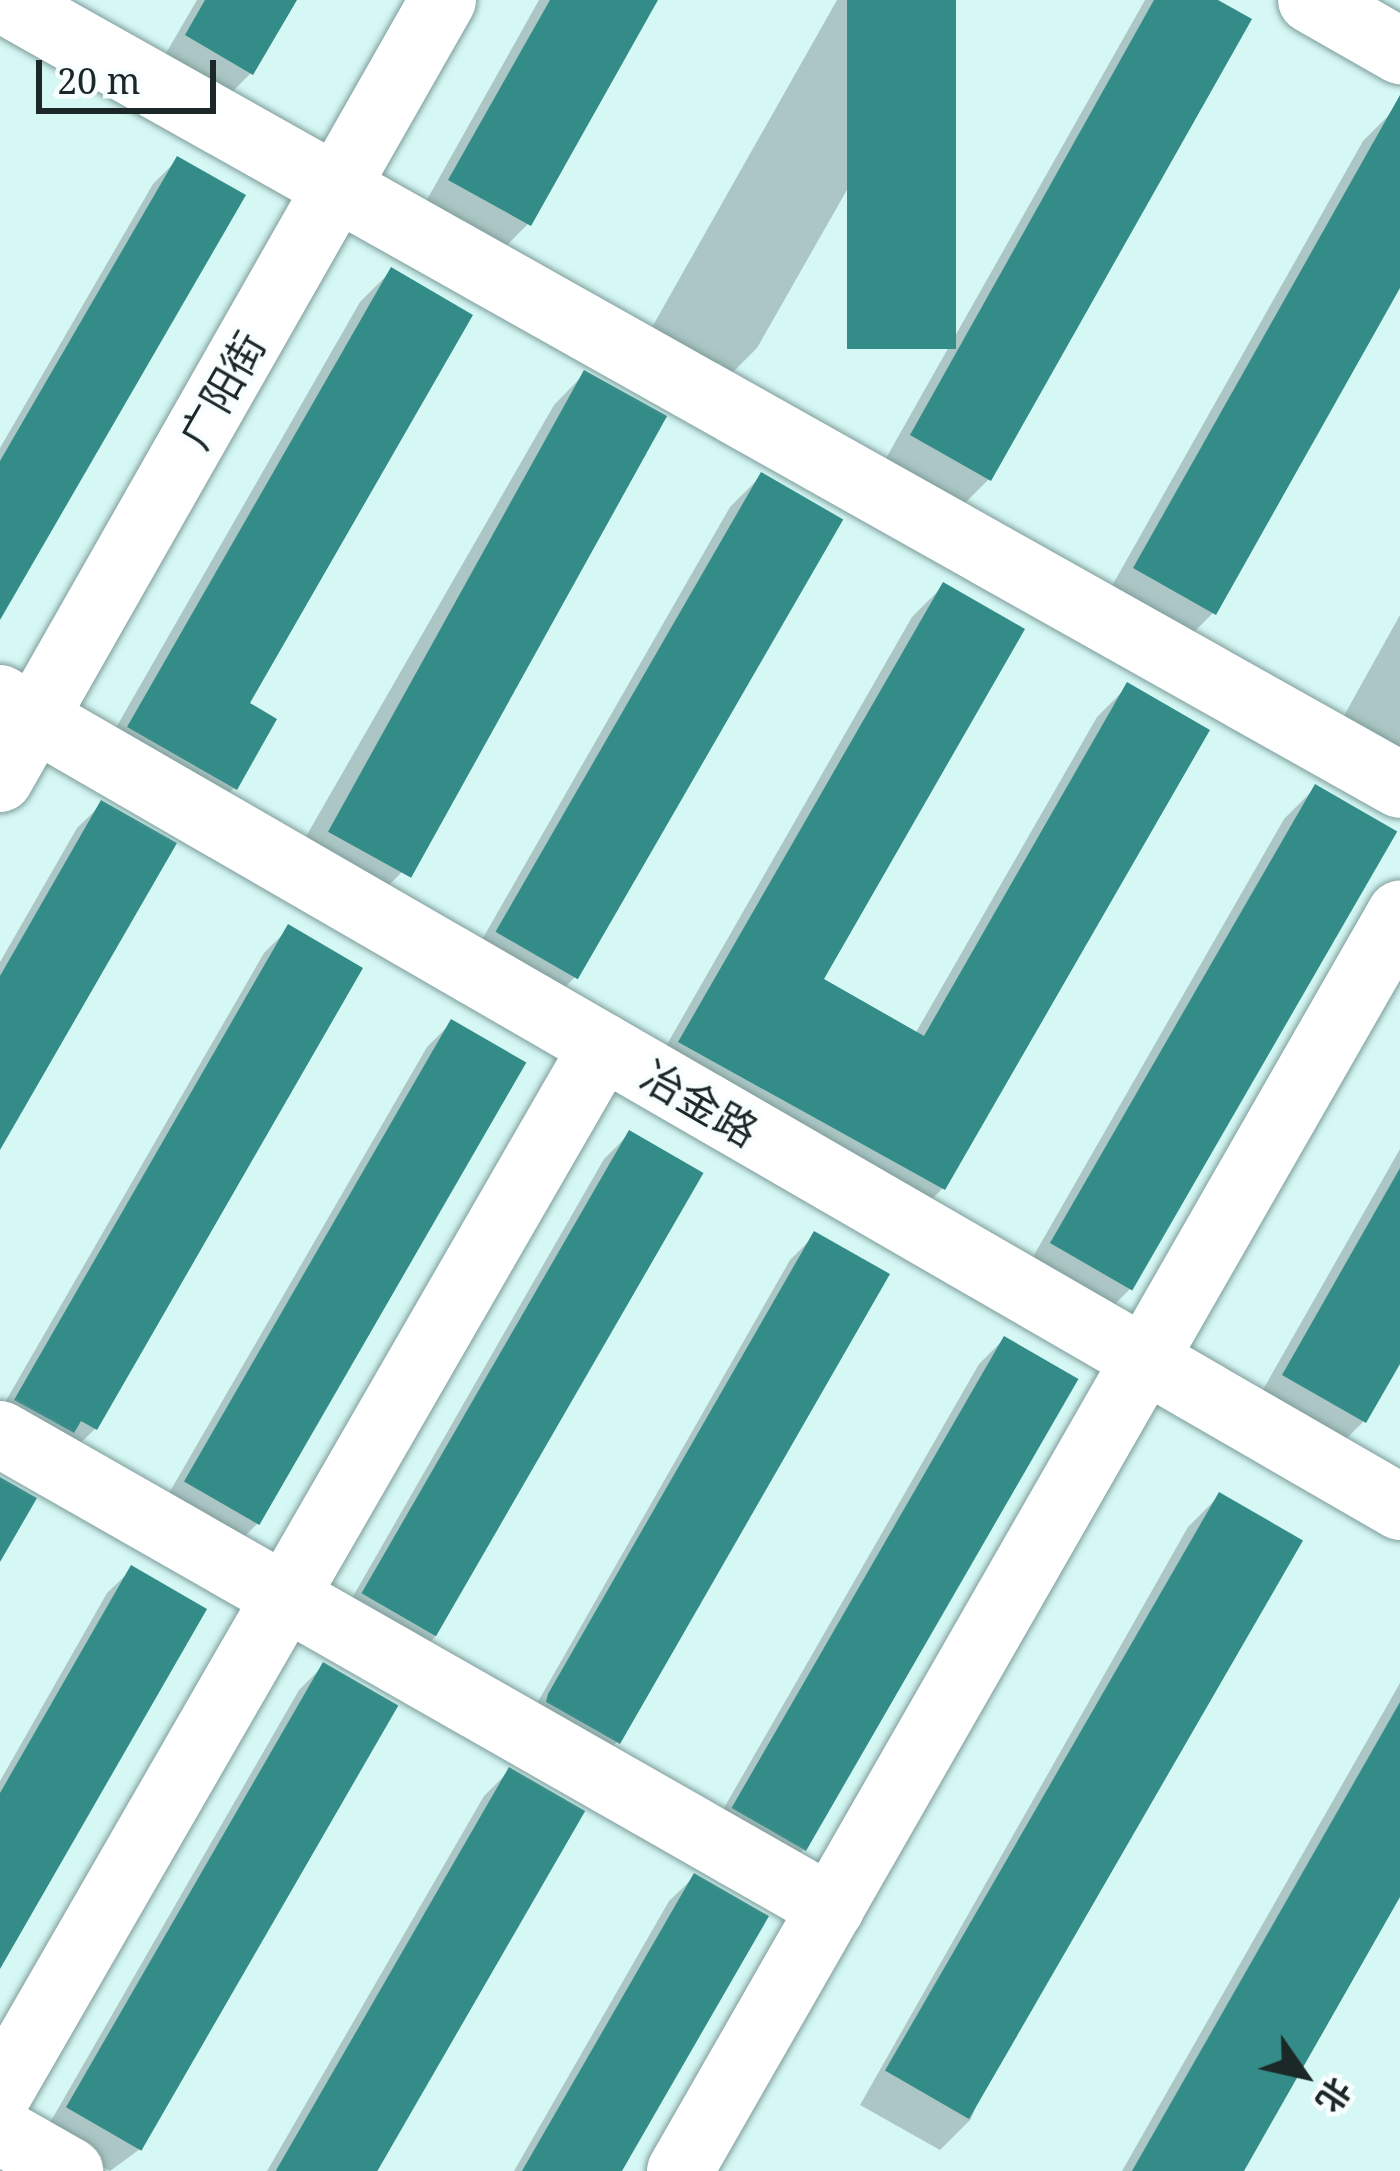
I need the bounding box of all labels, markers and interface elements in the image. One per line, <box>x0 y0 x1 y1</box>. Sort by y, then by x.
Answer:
scale bar <box>42 36 222 110</box>
text: 20 m <box>57 56 141 105</box>
street label: 广阳街 <box>169 323 275 457</box>
street label: 冶金路 <box>633 1050 767 1156</box>
north arrow <box>1244 2015 1364 2135</box>
text: 北 <box>1306 2069 1362 2122</box>

